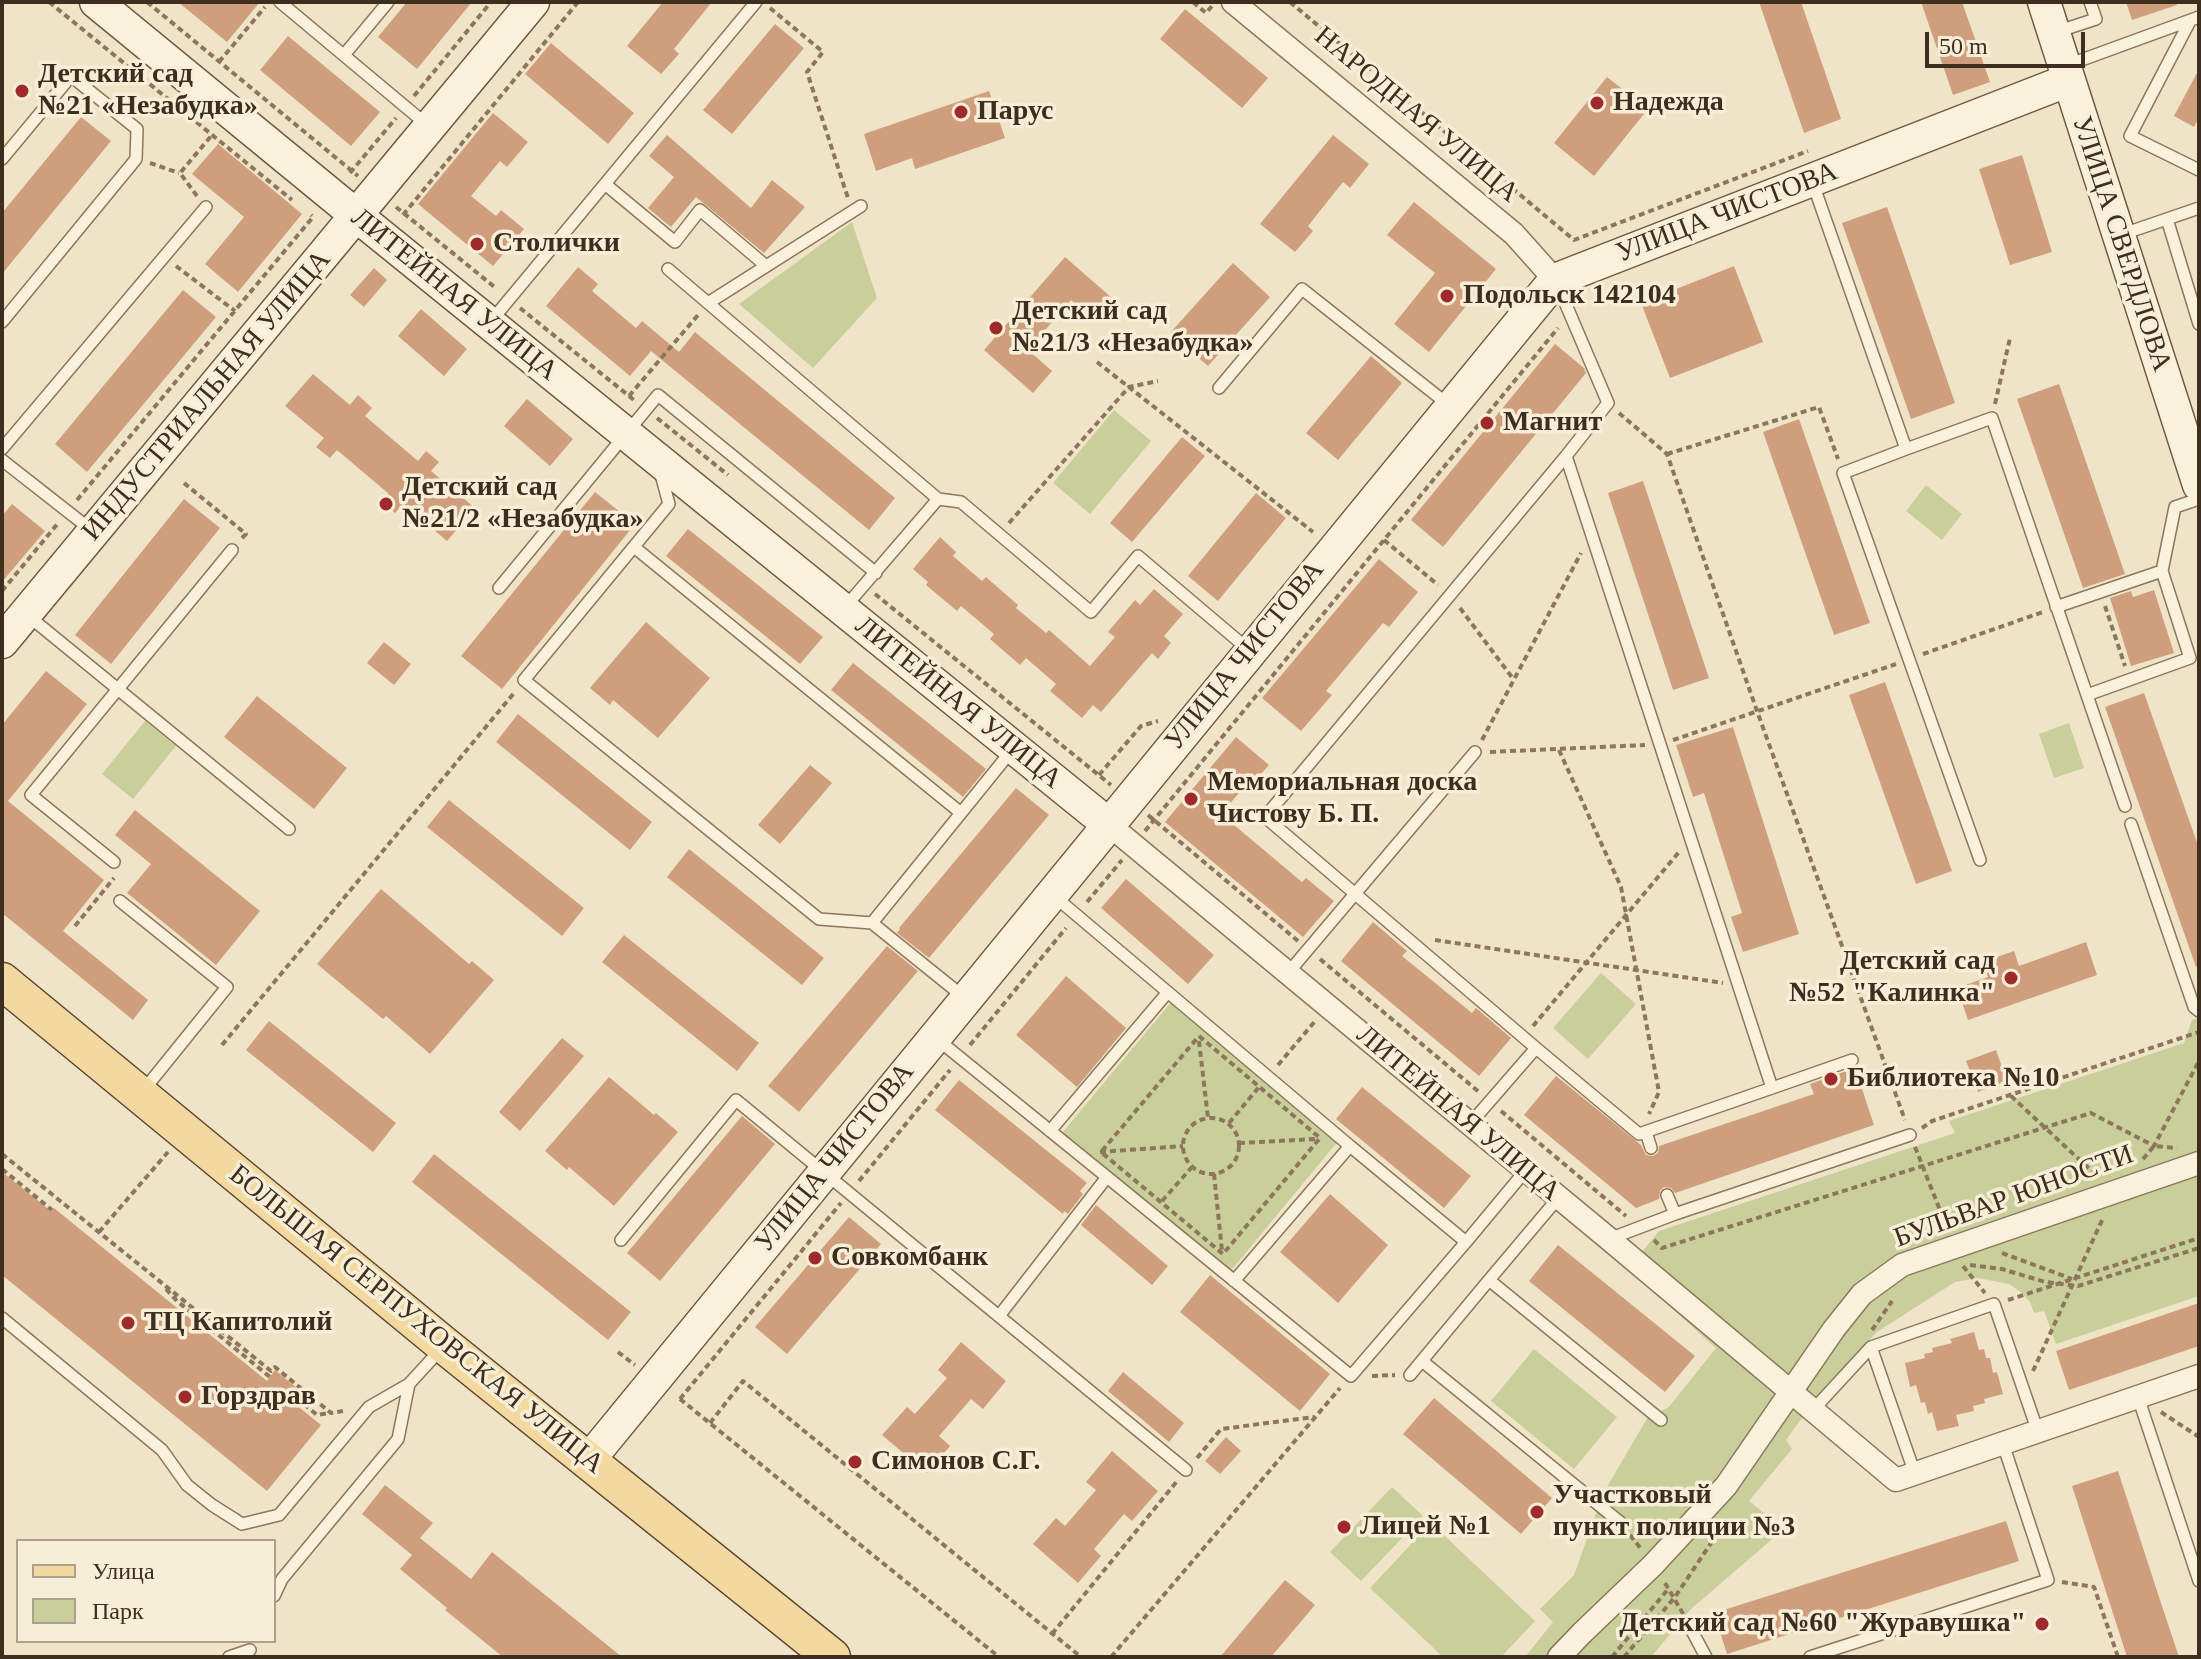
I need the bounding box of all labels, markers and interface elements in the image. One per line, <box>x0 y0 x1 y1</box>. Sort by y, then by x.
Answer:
scale bar <box>1929 16 2089 66</box>
street label: НАРОДНАЯ УЛИЦА <box>1307 20 1525 210</box>
text: 50 m <box>1939 33 1988 59</box>
place label: Детский сад №21 «Незабудка» <box>38 58 258 124</box>
marker: Детский сад №21 «Незабудка» <box>13 82 31 100</box>
place label: Надежда <box>1613 86 1724 120</box>
marker: Надежда <box>1588 94 1606 112</box>
place label: Парус <box>977 95 1054 129</box>
marker: Парус <box>952 103 970 121</box>
street label: УЛИЦА СВЕРДЛОВА <box>2064 112 2178 376</box>
street label: УЛИЦА ЧИСТОВА <box>1612 155 1842 271</box>
street label: ЛИТЕЙНАЯ УЛИЦА <box>344 201 564 389</box>
place label: Столички <box>493 227 620 261</box>
marker: Столички <box>468 235 486 253</box>
street label: ИНДУСТРИАЛЬНАЯ УЛИЦА <box>76 244 338 548</box>
place label: Подольск 142104 <box>1463 279 1676 313</box>
marker: Подольск 142104 <box>1438 287 1456 305</box>
place label: Детский сад №21/3 «Незабудка» <box>1012 295 1253 361</box>
marker: Детский сад №21/3 «Незабудка» <box>987 319 1005 337</box>
place label: Магнит <box>1503 406 1602 440</box>
marker: Магнит <box>1478 414 1496 432</box>
place label: Детский сад №21/2 «Незабудка» <box>402 471 643 537</box>
marker: Детский сад №21/2 «Незабудка» <box>377 495 395 513</box>
street label: УЛИЦА ЧИСТОВА <box>1158 554 1332 758</box>
street label: ЛИТЕЙНАЯ УЛИЦА <box>848 609 1068 797</box>
place label: Мемориальная доска Чистову Б. П. <box>1207 766 1477 832</box>
marker: Мемориальная доска Чистову Б. П. <box>1182 790 1200 808</box>
place label: Детский сад №52 "Калинка" <box>1789 945 1995 1011</box>
marker: Детский сад №52 "Калинка" <box>2002 969 2020 987</box>
street label: ЛИТЕЙНАЯ УЛИЦА <box>1349 1019 1567 1209</box>
street label: УЛИЦА ЧИСТОВА <box>748 1056 922 1260</box>
place label: Библиотека №10 <box>1847 1062 2059 1096</box>
marker: Библиотека №10 <box>1822 1070 1840 1088</box>
street label: БУЛЬВАР ЮНОСТИ <box>1890 1138 2138 1256</box>
street label: БОЛЬШАЯ СЕРПУХОВСКАЯ УЛИЦА <box>222 1158 610 1482</box>
place label: Совкомбанк <box>831 1241 988 1275</box>
marker: Совкомбанк <box>806 1249 824 1267</box>
place label: ТЦ Капитолий <box>144 1306 332 1340</box>
marker: ТЦ Капитолий <box>119 1314 137 1332</box>
place label: Горздрав <box>201 1380 316 1414</box>
marker: Горздрав <box>176 1388 194 1406</box>
place label: Симонов С.Г. <box>871 1445 1040 1479</box>
marker: Симонов С.Г. <box>846 1453 864 1471</box>
place label: Участковый пункт полиции №3 <box>1553 1479 1795 1545</box>
marker: Участковый пункт полиции №3 <box>1528 1503 1546 1521</box>
place label: Лицей №1 <box>1360 1510 1491 1544</box>
marker: Лицей №1 <box>1335 1518 1353 1536</box>
legend <box>16 1539 276 1643</box>
text: Улица <box>92 1558 155 1584</box>
text: Парк <box>92 1598 144 1624</box>
place label: Детский сад №60 "Журавушка" <box>1619 1607 2026 1641</box>
marker: Детский сад №60 "Журавушка" <box>2033 1615 2051 1633</box>

